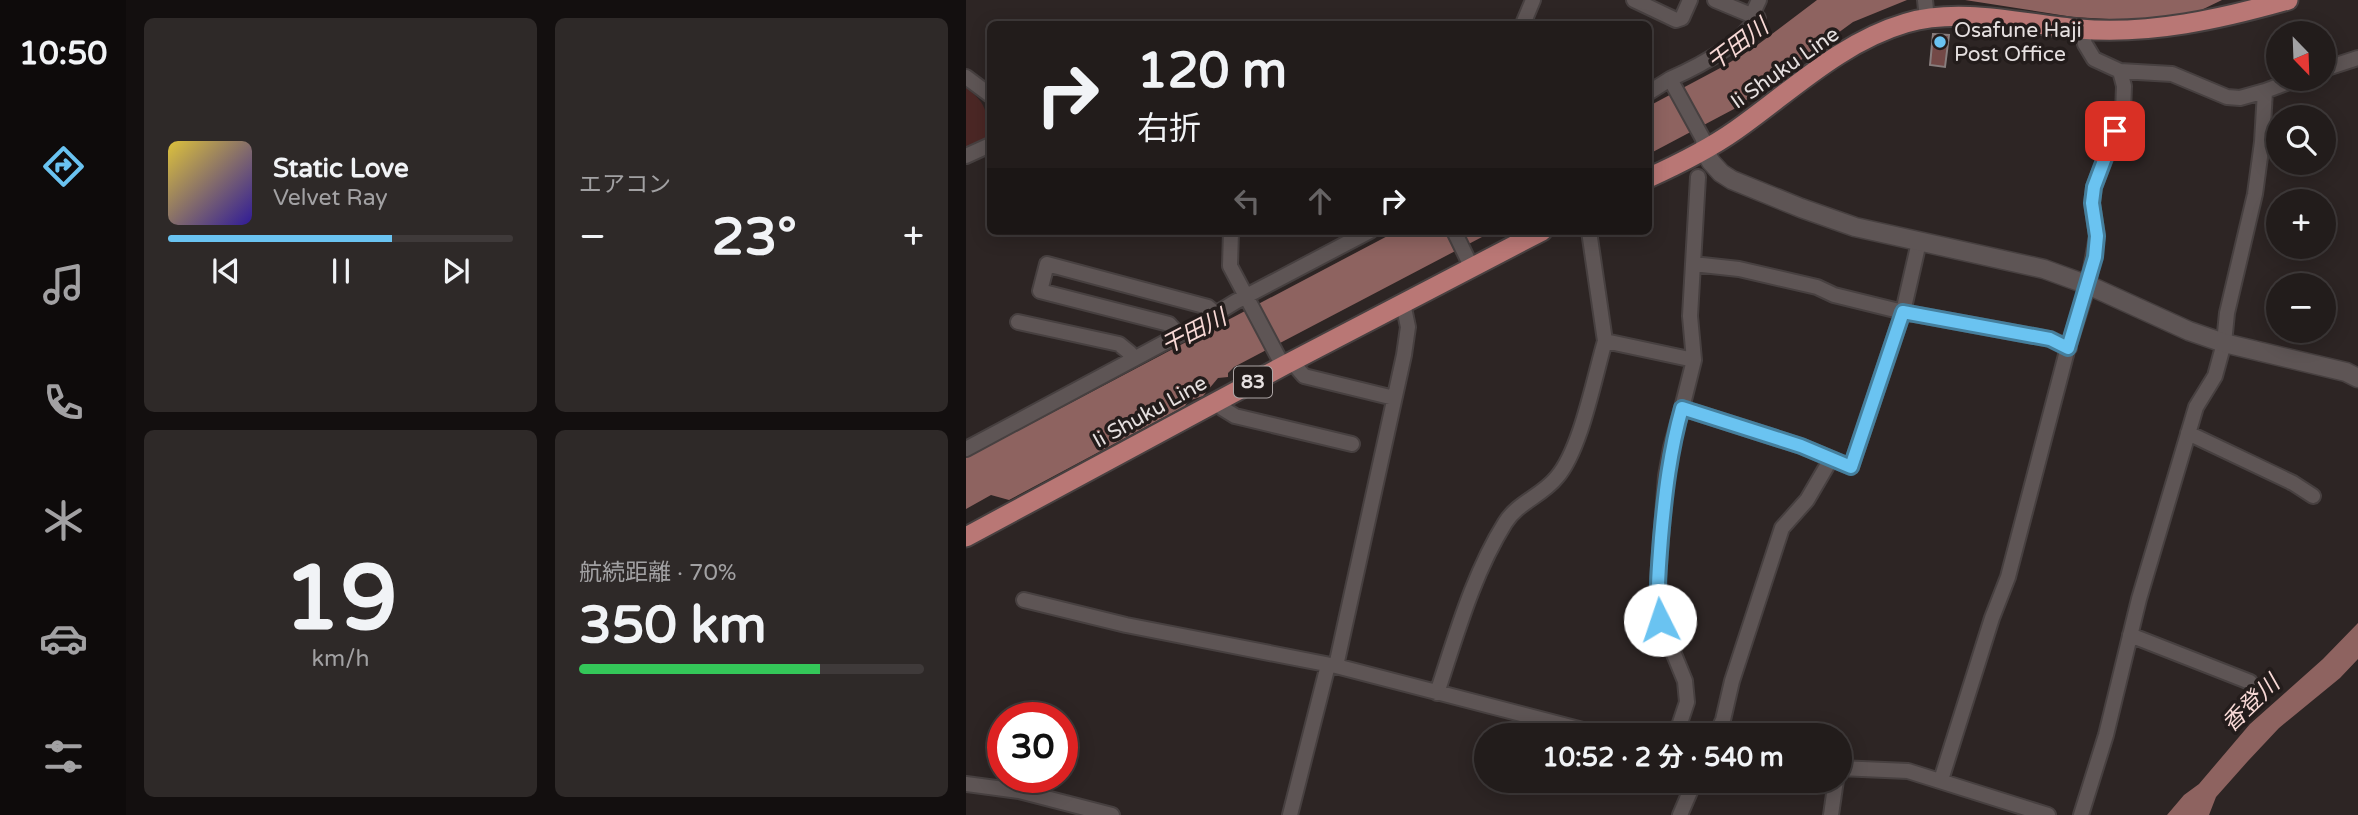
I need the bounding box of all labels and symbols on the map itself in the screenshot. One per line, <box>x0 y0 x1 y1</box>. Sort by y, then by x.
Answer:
water label: 干田川 <box>1702 11 1776 77</box>
place label: Osafune Haji Post Office <box>1954 18 2082 67</box>
street label: Ii Shuku Line <box>1726 21 1844 114</box>
north arrow <box>2266 21 2336 91</box>
marker: Osafune Haji Post Office <box>1932 34 1948 50</box>
pin <box>2085 101 2145 161</box>
water label: 干田川 <box>1157 303 1234 360</box>
road number: 83 <box>1234 366 1272 398</box>
street label: Ii Shuku Line <box>1089 370 1211 454</box>
position arrow <box>1623 583 1697 657</box>
water label: 香登川 <box>2216 668 2288 738</box>
speed limit sign: 30 <box>987 702 1078 793</box>

